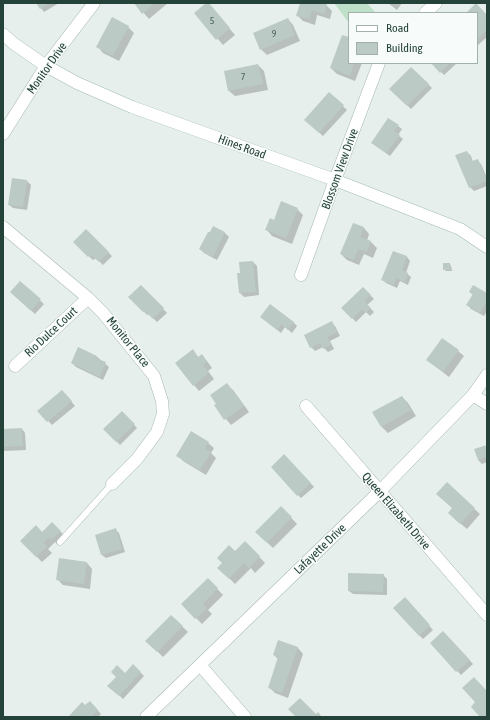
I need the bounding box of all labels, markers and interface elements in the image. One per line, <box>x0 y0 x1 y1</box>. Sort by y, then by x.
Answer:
legend <box>348 12 478 64</box>
house number: 5 <box>210 15 214 27</box>
text: Road <box>386 21 409 35</box>
house number: 9 <box>272 28 276 40</box>
street label: Monitor Drive <box>24 39 70 97</box>
text: Building <box>386 41 423 55</box>
house number: 7 <box>241 71 245 83</box>
street label: Blossom View Drive <box>319 127 361 211</box>
street label: Hines Road <box>216 132 268 162</box>
street label: Rio Dulce Court <box>22 304 80 360</box>
street label: Monitor Place <box>103 314 153 370</box>
street label: Queen Elizabeth Drive <box>359 470 433 552</box>
street label: Lafayette Drive <box>291 521 349 577</box>

